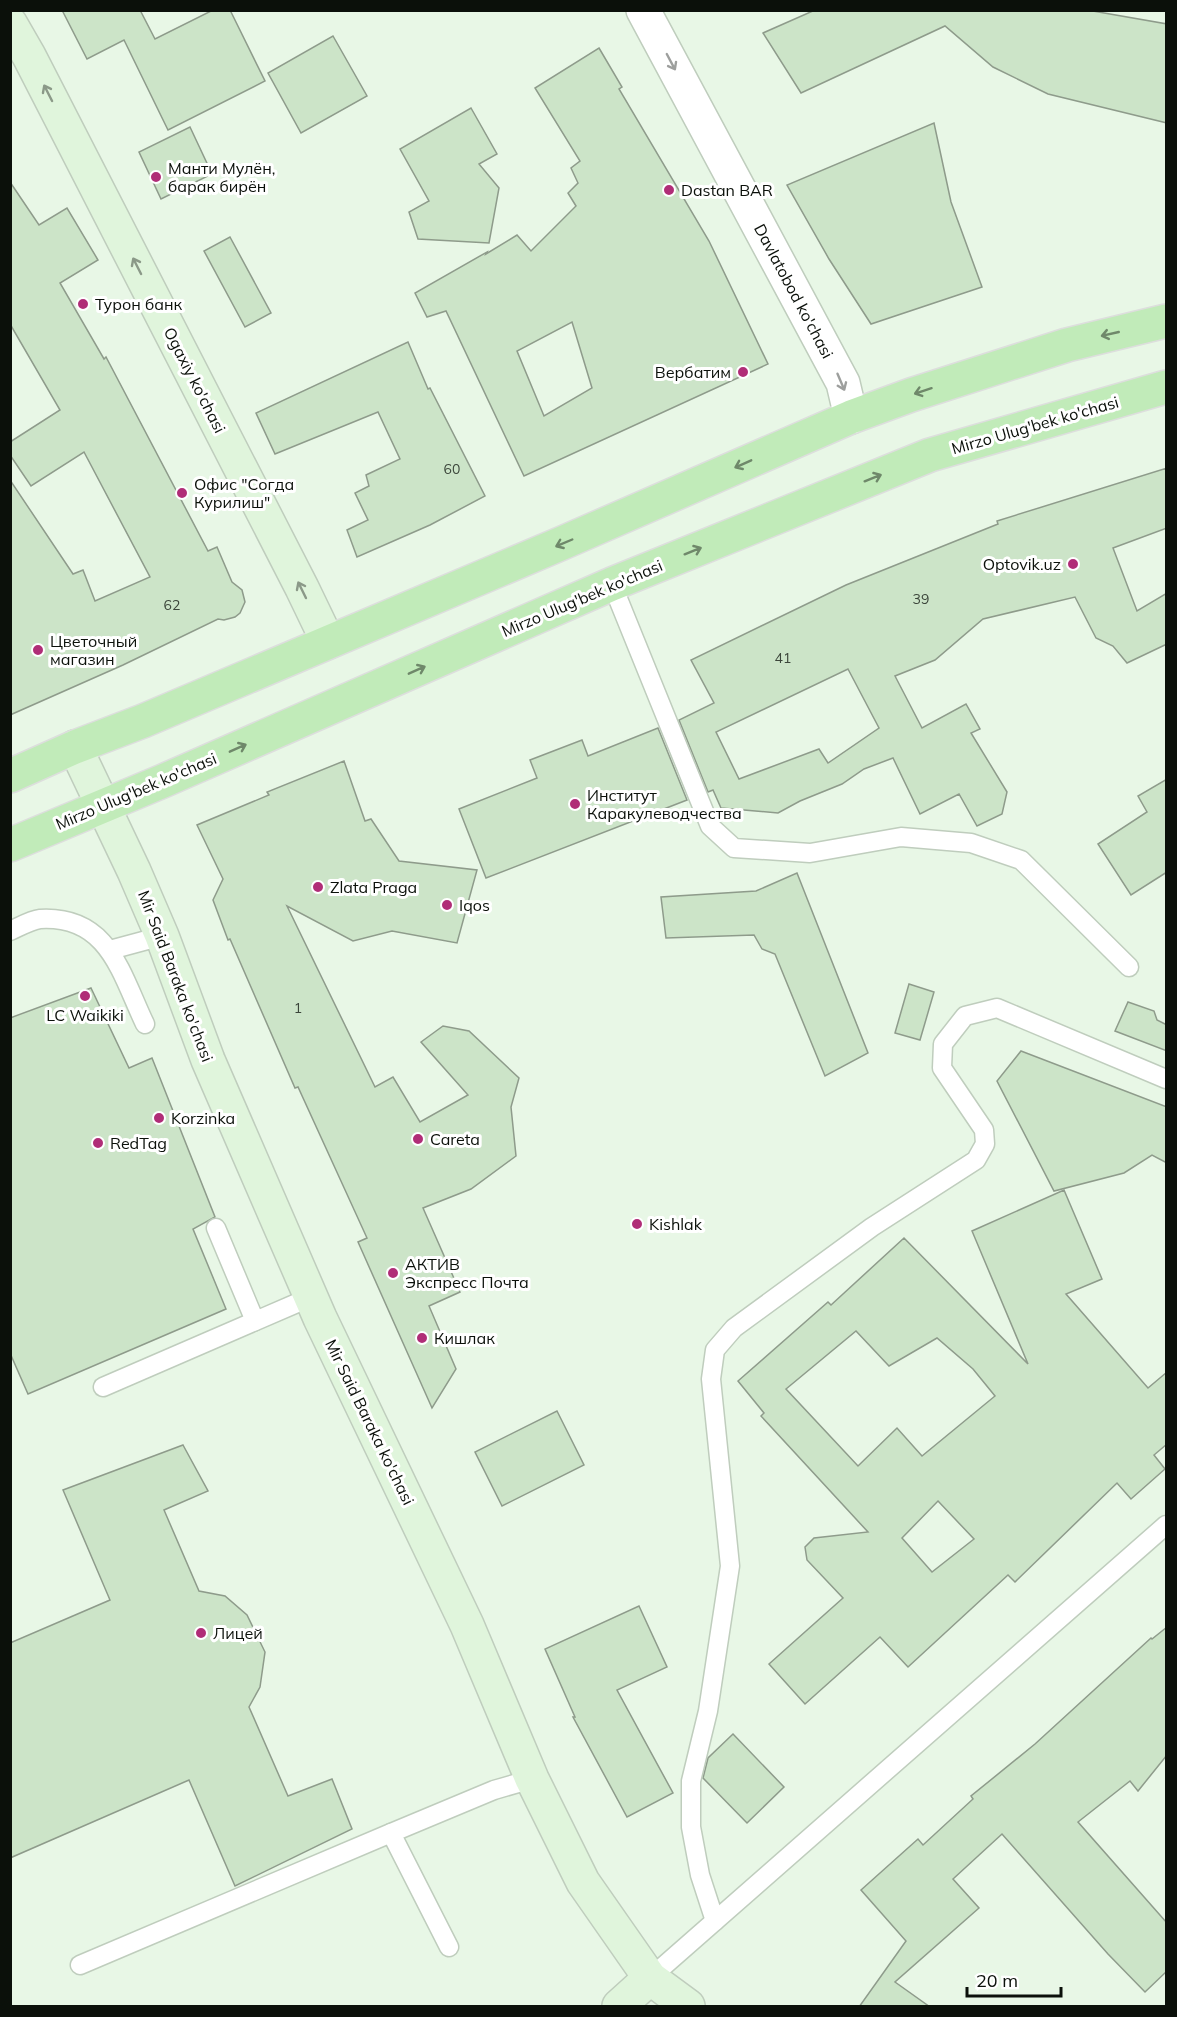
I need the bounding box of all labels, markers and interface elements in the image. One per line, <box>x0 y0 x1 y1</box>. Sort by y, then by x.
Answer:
one-way arrow <box>665 53 677 70</box>
one-way arrow <box>42 84 54 102</box>
place label: Манти Мулён, барак бирён <box>168 158 275 196</box>
marker: Манти Мулён, барак бирён <box>149 170 163 184</box>
place label: Dastan BAR <box>681 180 773 200</box>
marker: Dastan BAR <box>662 183 676 197</box>
street label: Davlatobod ko'chasi <box>750 220 838 362</box>
one-way arrow <box>131 258 142 276</box>
place label: Турон банк <box>95 294 183 314</box>
marker: Турон банк <box>76 297 90 311</box>
street label: Ogaxiy ko'chasi <box>160 324 230 436</box>
one-way arrow <box>1100 329 1119 341</box>
place label: Вербатим <box>655 362 731 382</box>
marker: Вербатим <box>736 365 750 379</box>
one-way arrow <box>836 373 847 391</box>
one-way arrow <box>914 386 933 397</box>
street label: Mirzo Ulug'bek ko'chasi <box>949 392 1121 458</box>
one-way arrow <box>734 459 752 471</box>
house number: 60 <box>444 460 460 478</box>
one-way arrow <box>864 472 882 483</box>
place label: Офис "Согда Курилиш" <box>194 474 294 512</box>
marker: Офис "Согда Курилиш" <box>175 486 189 500</box>
one-way arrow <box>555 538 573 549</box>
one-way arrow <box>683 545 701 556</box>
place label: Optovik.uz <box>983 554 1061 574</box>
street label: Mirzo Ulug'bek ko'chasi <box>499 555 665 641</box>
marker: Optovik.uz <box>1066 557 1080 571</box>
one-way arrow <box>296 581 308 599</box>
house number: 39 <box>913 590 929 608</box>
house number: 62 <box>164 596 180 614</box>
place label: Цветочный магазин <box>50 631 137 669</box>
marker: Цветочный магазин <box>31 643 45 657</box>
house number: 41 <box>775 649 791 667</box>
one-way arrow <box>408 663 426 674</box>
one-way arrow <box>229 742 247 753</box>
street label: Mirzo Ulug'bek ko'chasi <box>53 748 219 834</box>
place label: Институт Каракулеводчества <box>587 785 742 823</box>
marker: Институт Каракулеводчества <box>568 797 582 811</box>
place label: Zlata Praga <box>330 877 417 897</box>
marker: Zlata Praga <box>311 880 325 894</box>
street label: Mir Said Baraka ko'chasi <box>134 888 218 1064</box>
place label: Iqos <box>459 895 490 915</box>
marker: Iqos <box>440 898 454 912</box>
marker: LC Waikiki <box>78 989 92 1003</box>
house number: 1 <box>294 999 302 1017</box>
place label: LC Waikiki <box>46 1005 124 1025</box>
place label: Korzinka <box>171 1108 235 1128</box>
marker: Korzinka <box>152 1111 166 1125</box>
place label: Careta <box>430 1129 480 1149</box>
marker: Careta <box>411 1132 425 1146</box>
place label: RedTag <box>110 1133 167 1153</box>
marker: RedTag <box>91 1136 105 1150</box>
place label: Kishlak <box>649 1214 703 1234</box>
marker: Kishlak <box>630 1217 644 1231</box>
place label: АКТИВ Экспресс Почта <box>405 1254 529 1292</box>
marker: АКТИВ Экспресс Почта <box>386 1266 400 1280</box>
place label: Кишлак <box>434 1328 495 1348</box>
marker: Кишлак <box>415 1331 429 1345</box>
street label: Mir Said Baraka ko'chasi <box>321 1336 419 1508</box>
place label: Лицей <box>213 1623 263 1643</box>
marker: Лицей <box>194 1626 208 1640</box>
scale bar <box>967 1960 1062 1998</box>
text: 20 m <box>976 1969 1018 1992</box>

